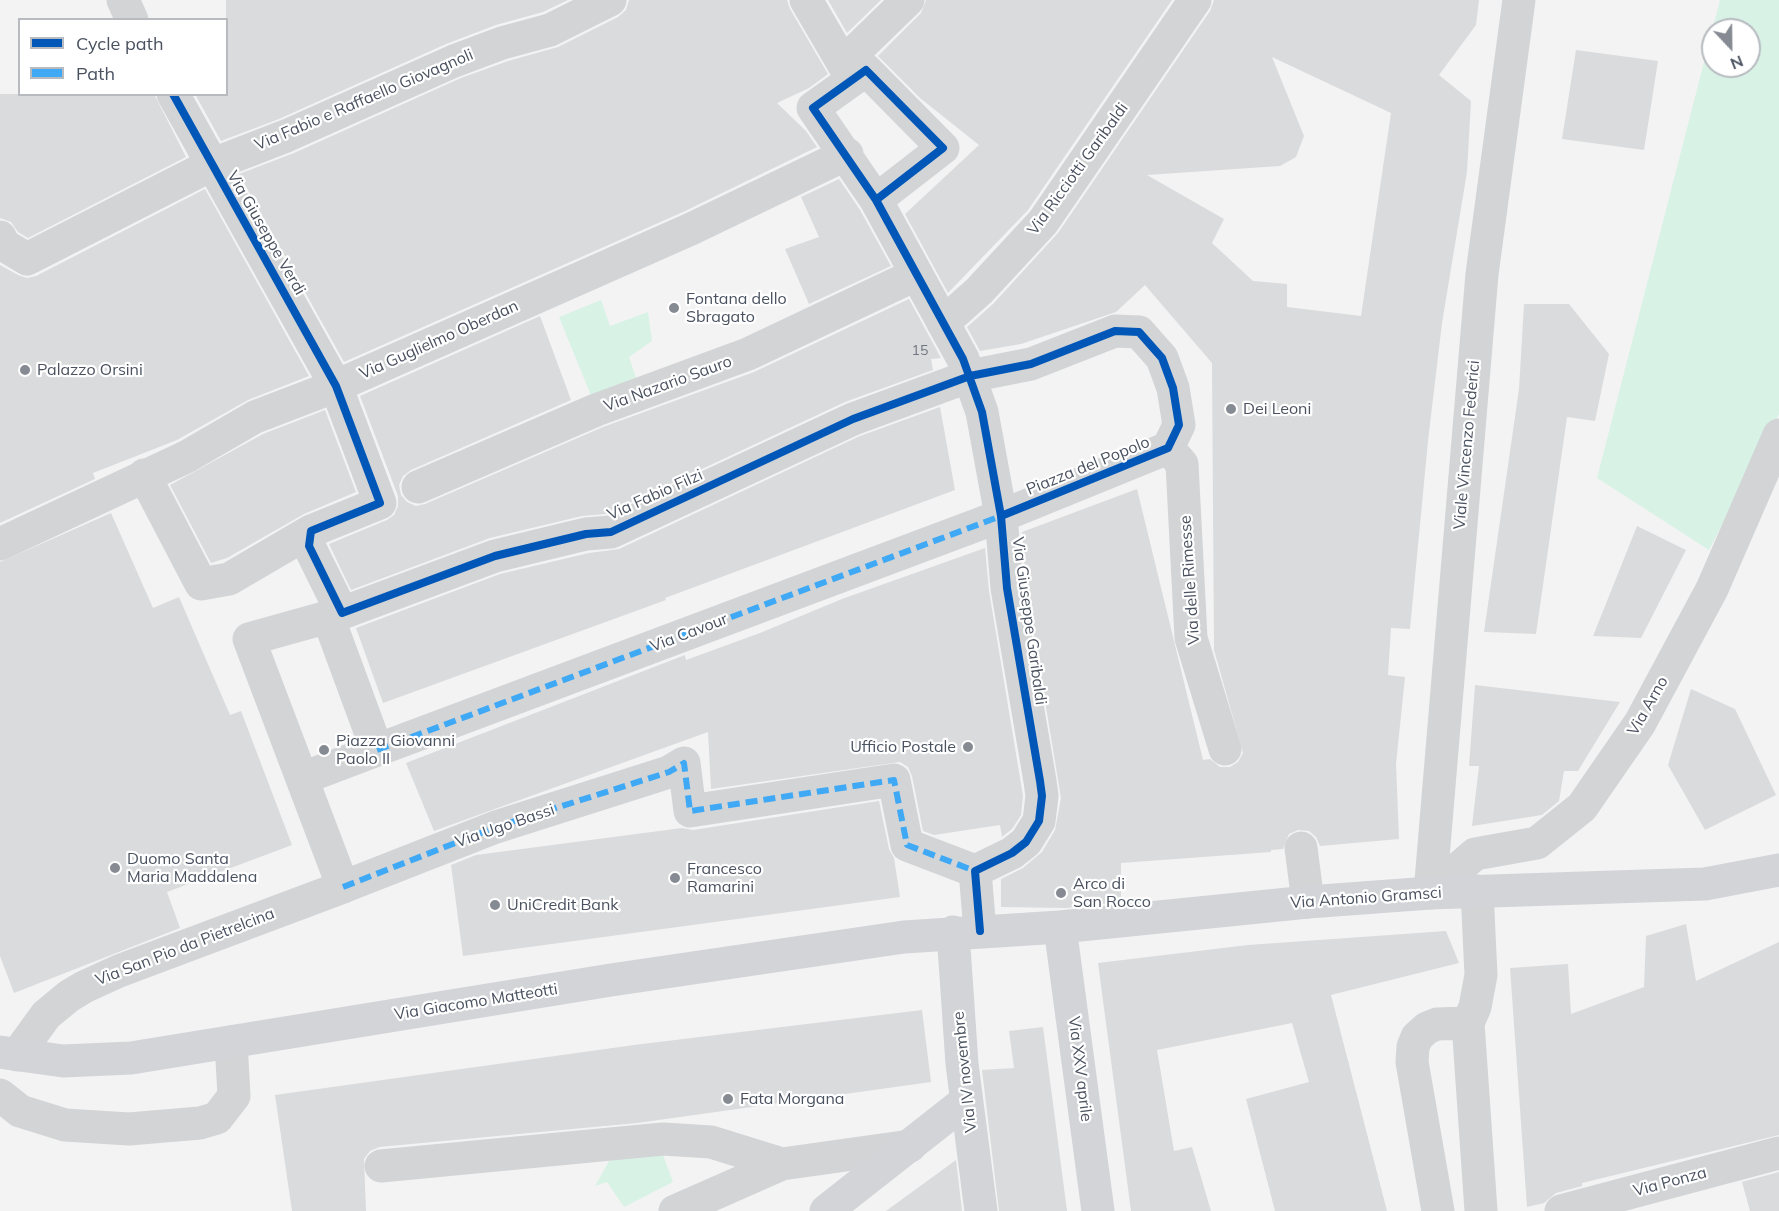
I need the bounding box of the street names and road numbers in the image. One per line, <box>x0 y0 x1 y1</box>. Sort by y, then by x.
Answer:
street label: Via Fabio e Raffaello Giovagnoli <box>252 45 476 155</box>
street label: Via Ricciotti Garibaldi <box>1024 99 1132 239</box>
street label: Via Giuseppe Verdi <box>223 167 309 299</box>
street label: Via Guglielmo Oberdan <box>357 296 521 384</box>
street label: Via Nazario Sauro <box>601 352 735 416</box>
street label: Viale Vincenzo Federici <box>1450 360 1484 530</box>
street label: Piazza del Popolo <box>1024 433 1152 499</box>
street label: Via Fabio Filzi <box>604 465 706 525</box>
street label: Via delle Rimesse <box>1176 515 1204 645</box>
street label: Via Giuseppe Garibaldi <box>1008 536 1050 706</box>
street label: Via Cavour <box>648 609 730 657</box>
street label: Via Arno <box>1623 673 1673 739</box>
street label: Via Ugo Bassi <box>453 800 557 852</box>
street label: Via Antonio Gramsci <box>1290 883 1442 913</box>
street label: Via San Pio da Pietrelcina <box>93 904 277 990</box>
street label: Via Giacomo Matteotti <box>393 980 559 1024</box>
street label: Via IV novembre <box>949 1010 981 1134</box>
street label: Via XXV aprile <box>1064 1015 1096 1123</box>
street label: Via Ponza <box>1631 1163 1709 1201</box>

